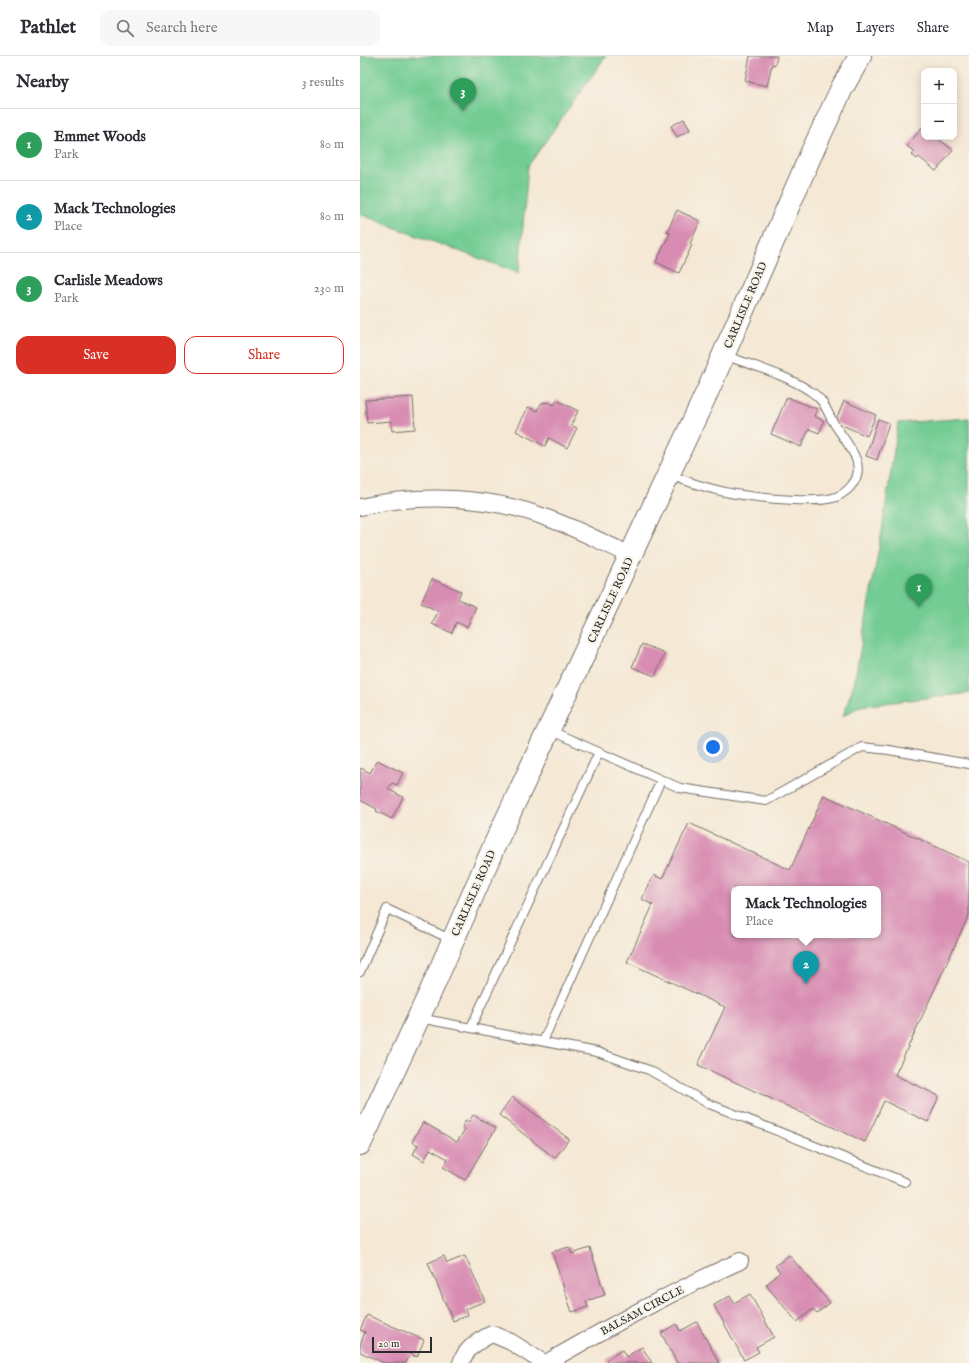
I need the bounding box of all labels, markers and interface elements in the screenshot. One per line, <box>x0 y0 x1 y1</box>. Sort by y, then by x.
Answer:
search box <box>100 10 380 46</box>
text: Pathlet <box>20 16 76 40</box>
icon: search <box>114 17 136 39</box>
text: Search here <box>146 18 218 37</box>
text: Map <box>807 19 834 37</box>
text: Layers <box>856 19 895 37</box>
text: Share <box>917 19 949 37</box>
map controls <box>921 68 957 140</box>
button: + <box>921 68 957 104</box>
text: Nearby <box>16 72 69 93</box>
text: 3 results <box>302 74 344 91</box>
pin: 3 <box>450 78 476 111</box>
button: − <box>921 104 957 140</box>
text: Emmet Woods <box>54 127 146 146</box>
text: 1 <box>27 136 31 153</box>
text: 80 m <box>320 136 344 153</box>
text: Park <box>54 146 79 163</box>
text: Mack Technologies <box>54 199 176 218</box>
text: 2 <box>26 208 32 225</box>
text: 80 m <box>320 208 344 225</box>
text: Place <box>54 218 82 235</box>
street label: CARLISLE ROAD <box>721 260 771 351</box>
text: Carlisle Meadows <box>54 271 163 290</box>
text: 3 <box>27 280 31 297</box>
text: 230 m <box>314 280 344 297</box>
text: Park <box>54 290 79 307</box>
button: Save <box>16 336 176 374</box>
button: Share <box>184 336 344 374</box>
street label: CARLISLE ROAD <box>585 555 637 645</box>
pin: 1 <box>906 574 932 607</box>
your location <box>703 737 723 757</box>
street label: CARLISLE ROAD <box>449 848 499 939</box>
popup <box>731 886 881 938</box>
text: Mack Technologies <box>745 894 867 913</box>
text: Place <box>745 913 773 930</box>
pin: 2 <box>793 951 819 984</box>
street label: BALSAM CIRCLE <box>598 1283 687 1339</box>
scale bar <box>372 1335 432 1354</box>
text: 20 m <box>378 1337 399 1351</box>

